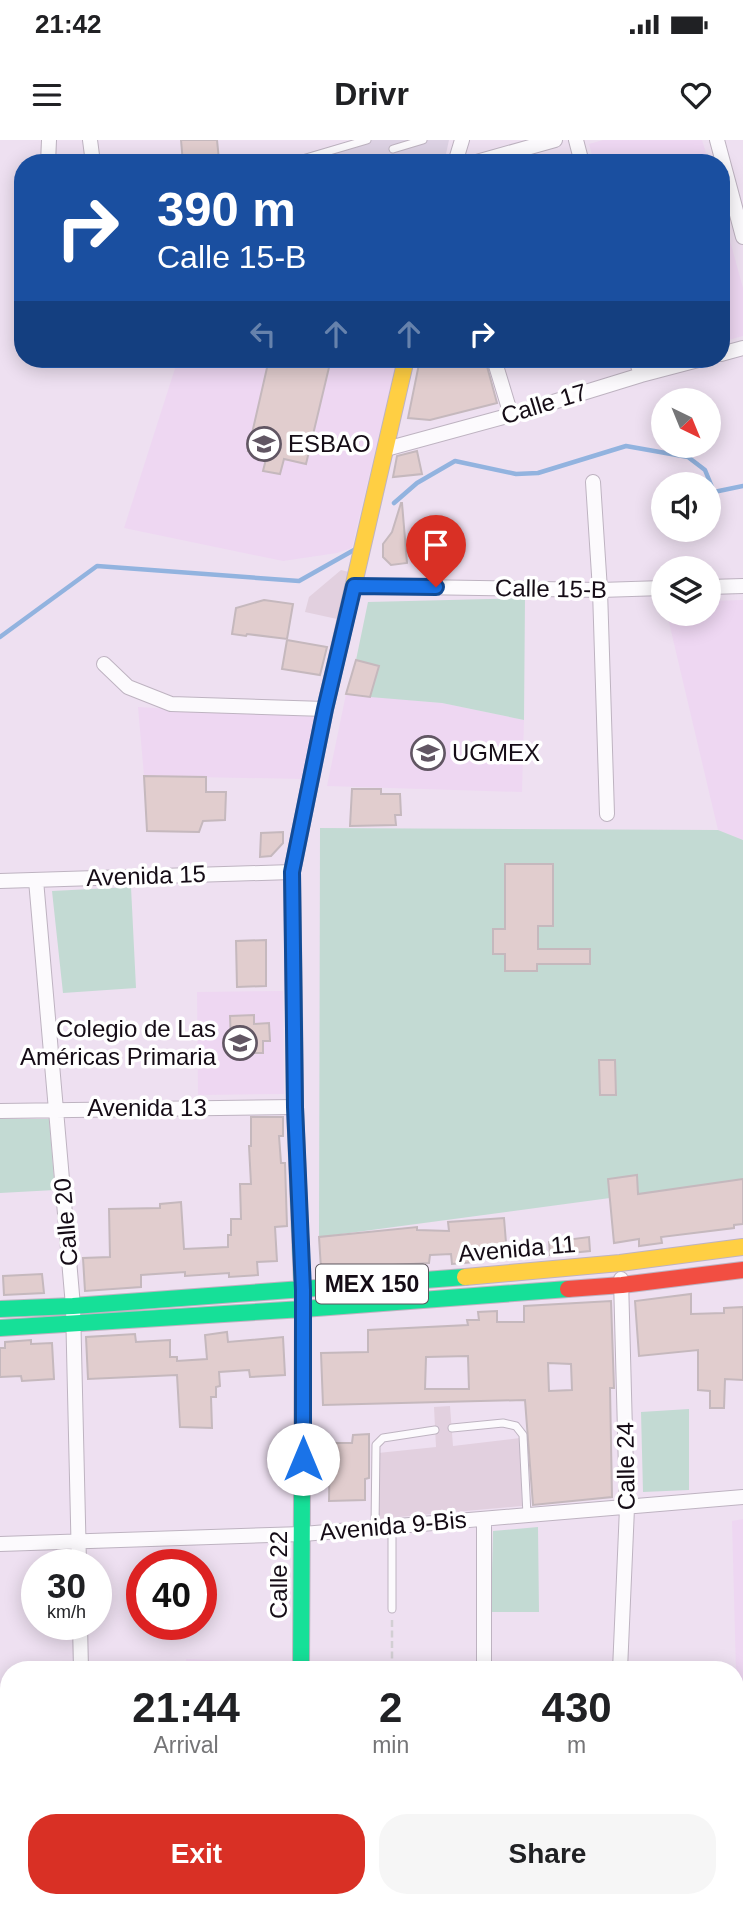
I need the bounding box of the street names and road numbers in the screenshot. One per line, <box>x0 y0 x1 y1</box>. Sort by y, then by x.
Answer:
street label: Calle 17 <box>498 378 590 429</box>
street label: Calle 15-B <box>495 574 607 603</box>
street label: Avenida 15 <box>86 860 206 891</box>
street label: Avenida 13 <box>87 1094 207 1121</box>
street label: Calle 20 <box>48 1177 83 1267</box>
street label: Avenida 11 <box>457 1230 577 1267</box>
road number: MEX 150 <box>316 1264 428 1303</box>
street label: Calle 24 <box>611 1422 640 1510</box>
street label: Avenida 9-Bis <box>318 1506 468 1545</box>
street label: Calle 22 <box>265 1531 292 1619</box>

